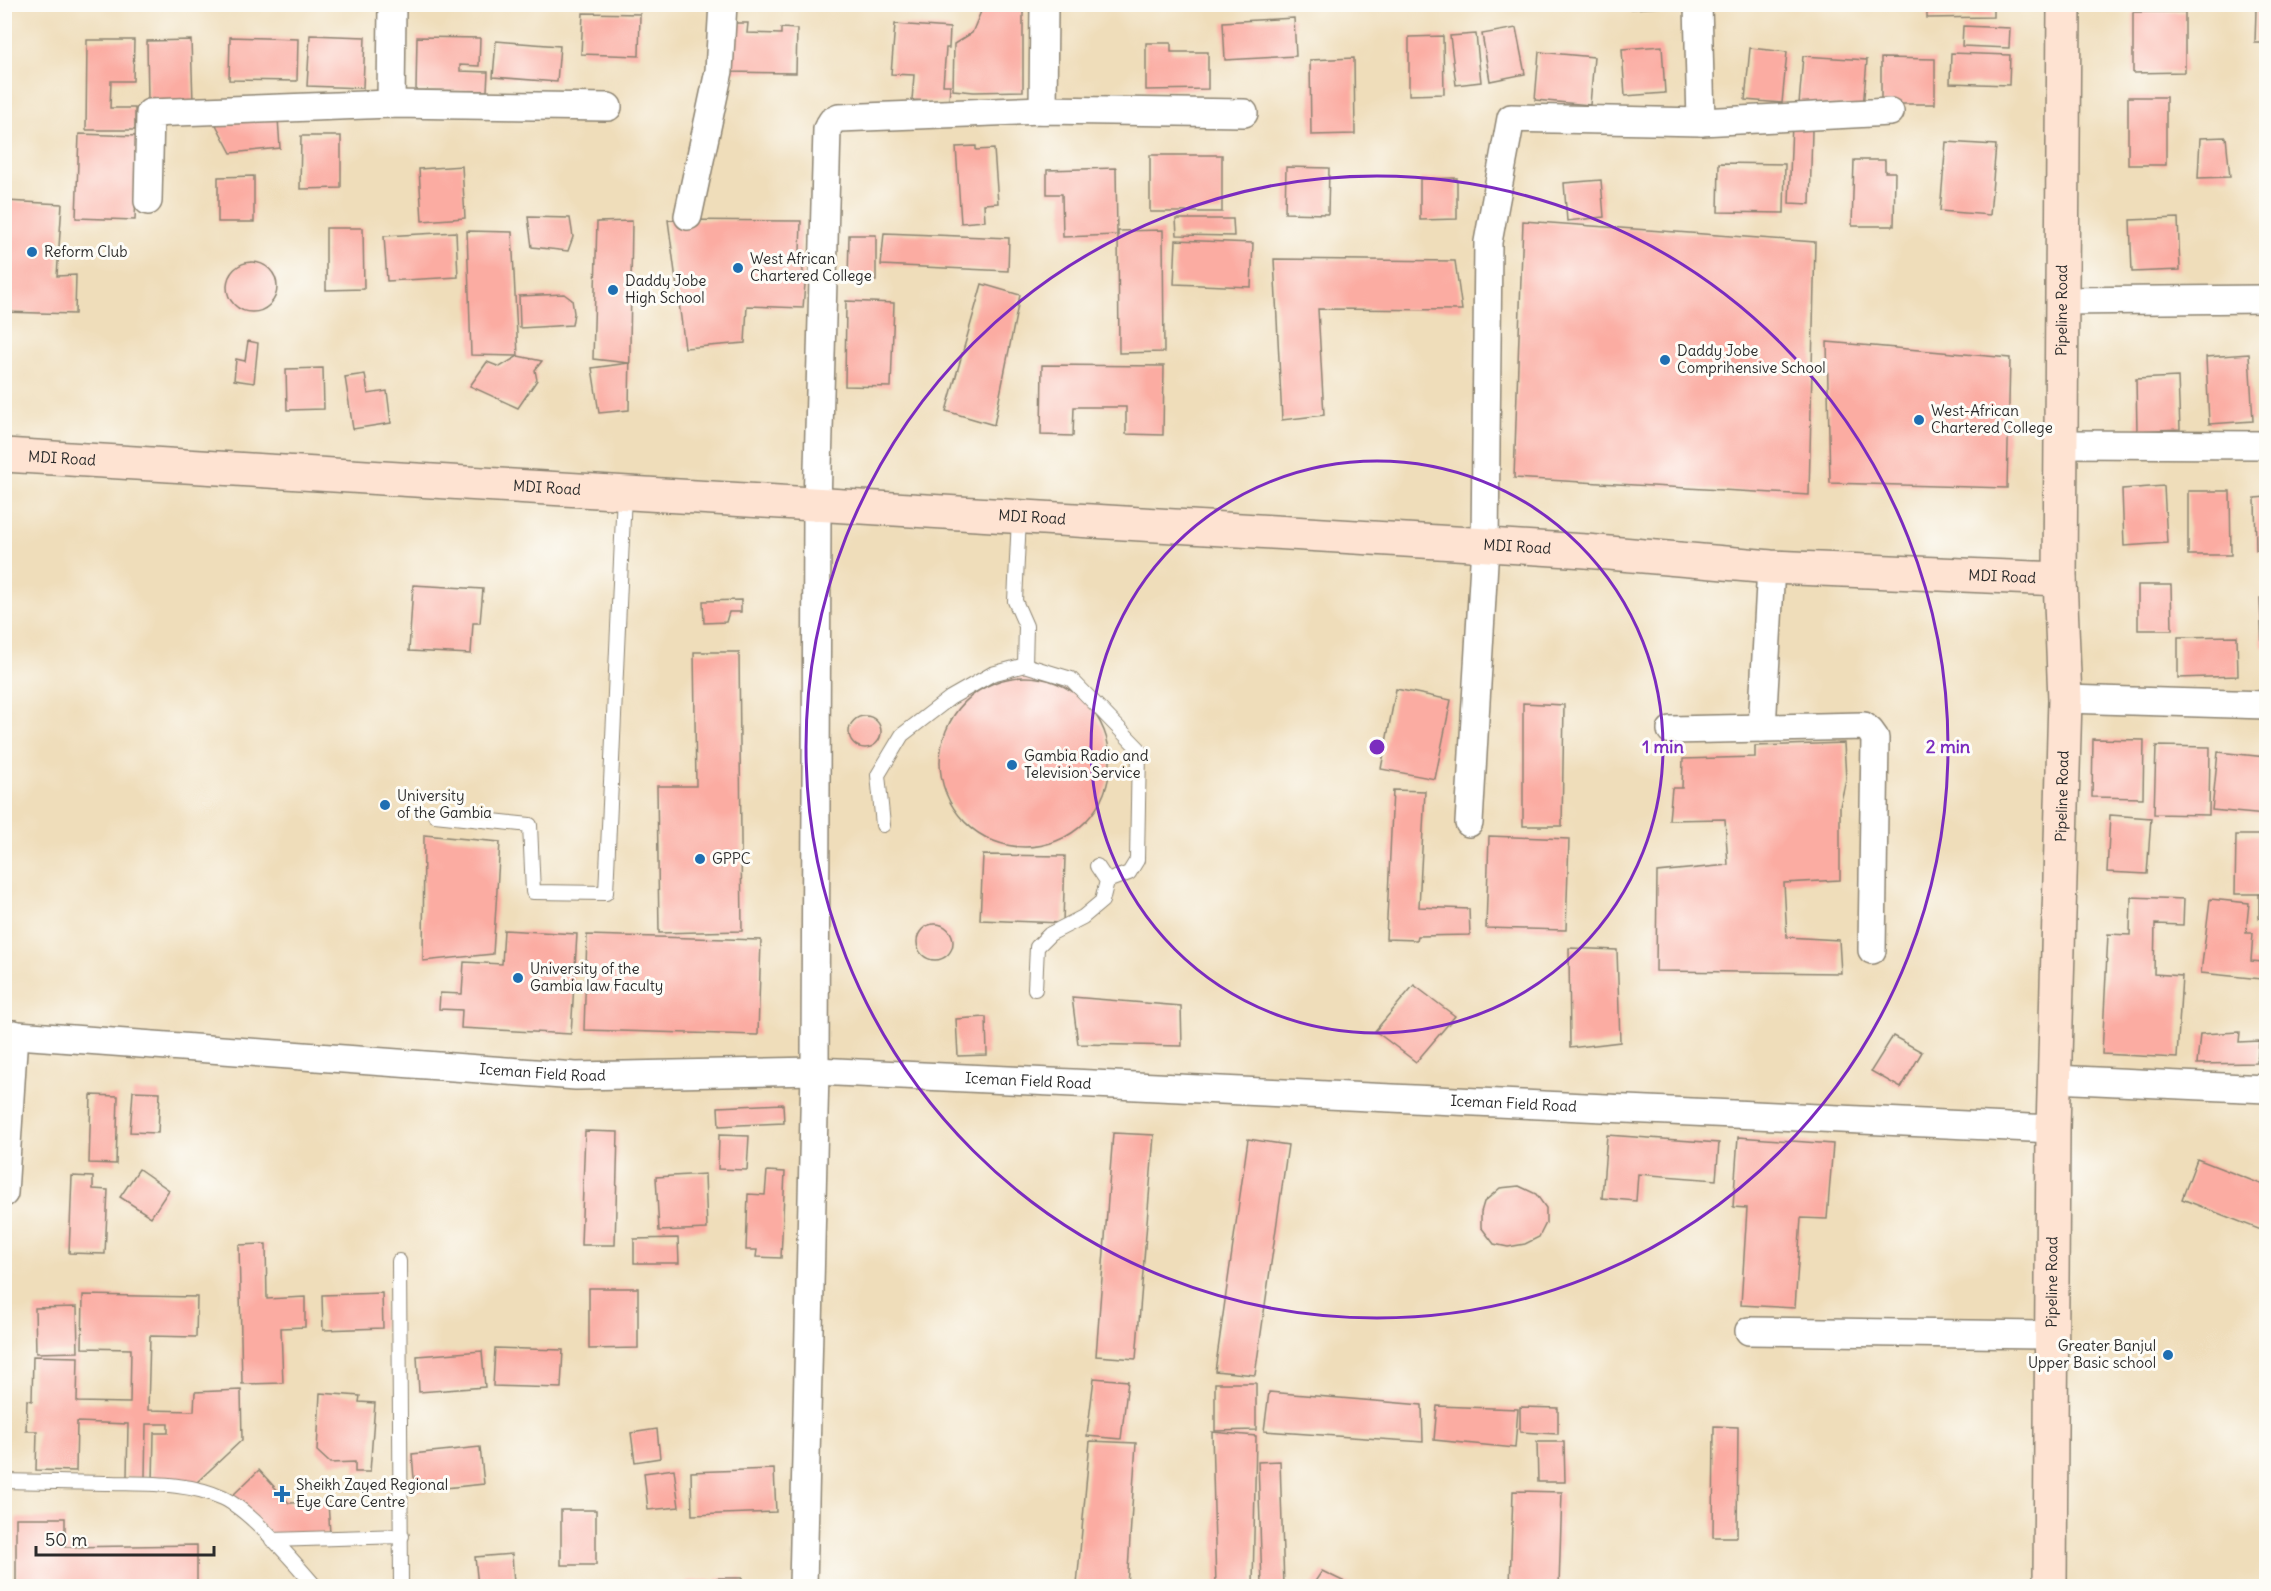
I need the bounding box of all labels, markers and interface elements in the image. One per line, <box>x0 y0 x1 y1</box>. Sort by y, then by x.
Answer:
place label: Reform Club <box>44 242 128 261</box>
marker: Reform Club <box>25 245 39 259</box>
place label: West African Chartered College <box>750 249 872 285</box>
marker: West African Chartered College <box>731 261 745 275</box>
street label: Pipeline Road <box>2052 264 2071 356</box>
place label: Daddy Jobe High School <box>625 271 706 307</box>
marker: Daddy Jobe High School <box>606 283 620 297</box>
place label: Daddy Jobe Comprihensive School <box>1677 341 1826 377</box>
marker: Daddy Jobe Comprihensive School <box>1658 353 1672 367</box>
place label: West-African Chartered College <box>1931 401 2053 437</box>
marker: West-African Chartered College <box>1912 413 1926 427</box>
street label: MDI Road <box>27 446 97 470</box>
street label: MDI Road <box>513 476 582 499</box>
street label: MDI Road <box>998 505 1067 528</box>
street label: MDI Road <box>1483 535 1552 558</box>
street label: MDI Road <box>1968 565 2037 587</box>
text: 1 min <box>1642 735 1684 758</box>
text: 2 min <box>1926 735 1971 758</box>
centre of rings <box>1367 737 1387 757</box>
place label: Gambia Radio and Television Service <box>1024 746 1149 782</box>
street label: Pipeline Road <box>2051 750 2073 842</box>
marker: Gambia Radio and Television Service <box>1005 758 1019 772</box>
place label: University of the Gambia <box>397 786 492 822</box>
marker: University of the Gambia <box>378 798 392 812</box>
place label: GPPC <box>712 849 751 868</box>
marker: GPPC <box>693 852 707 866</box>
place label: University of the Gambia law Faculty <box>530 959 663 995</box>
marker: University of the Gambia law Faculty <box>511 971 525 985</box>
street label: Iceman Field Road <box>479 1059 606 1085</box>
street label: Iceman Field Road <box>965 1068 1092 1093</box>
street label: Iceman Field Road <box>1450 1091 1578 1116</box>
street label: Pipeline Road <box>2042 1236 2061 1328</box>
place label: Greater Banjul Upper Basic school <box>2028 1336 2156 1372</box>
marker: Greater Banjul Upper Basic school <box>2161 1348 2175 1362</box>
place label: Sheikh Zayed Regional Eye Care Centre <box>296 1475 448 1511</box>
marker: Sheikh Zayed Regional Eye Care Centre <box>273 1485 291 1503</box>
scale bar <box>36 1519 214 1557</box>
text: 50 m <box>45 1528 87 1551</box>

